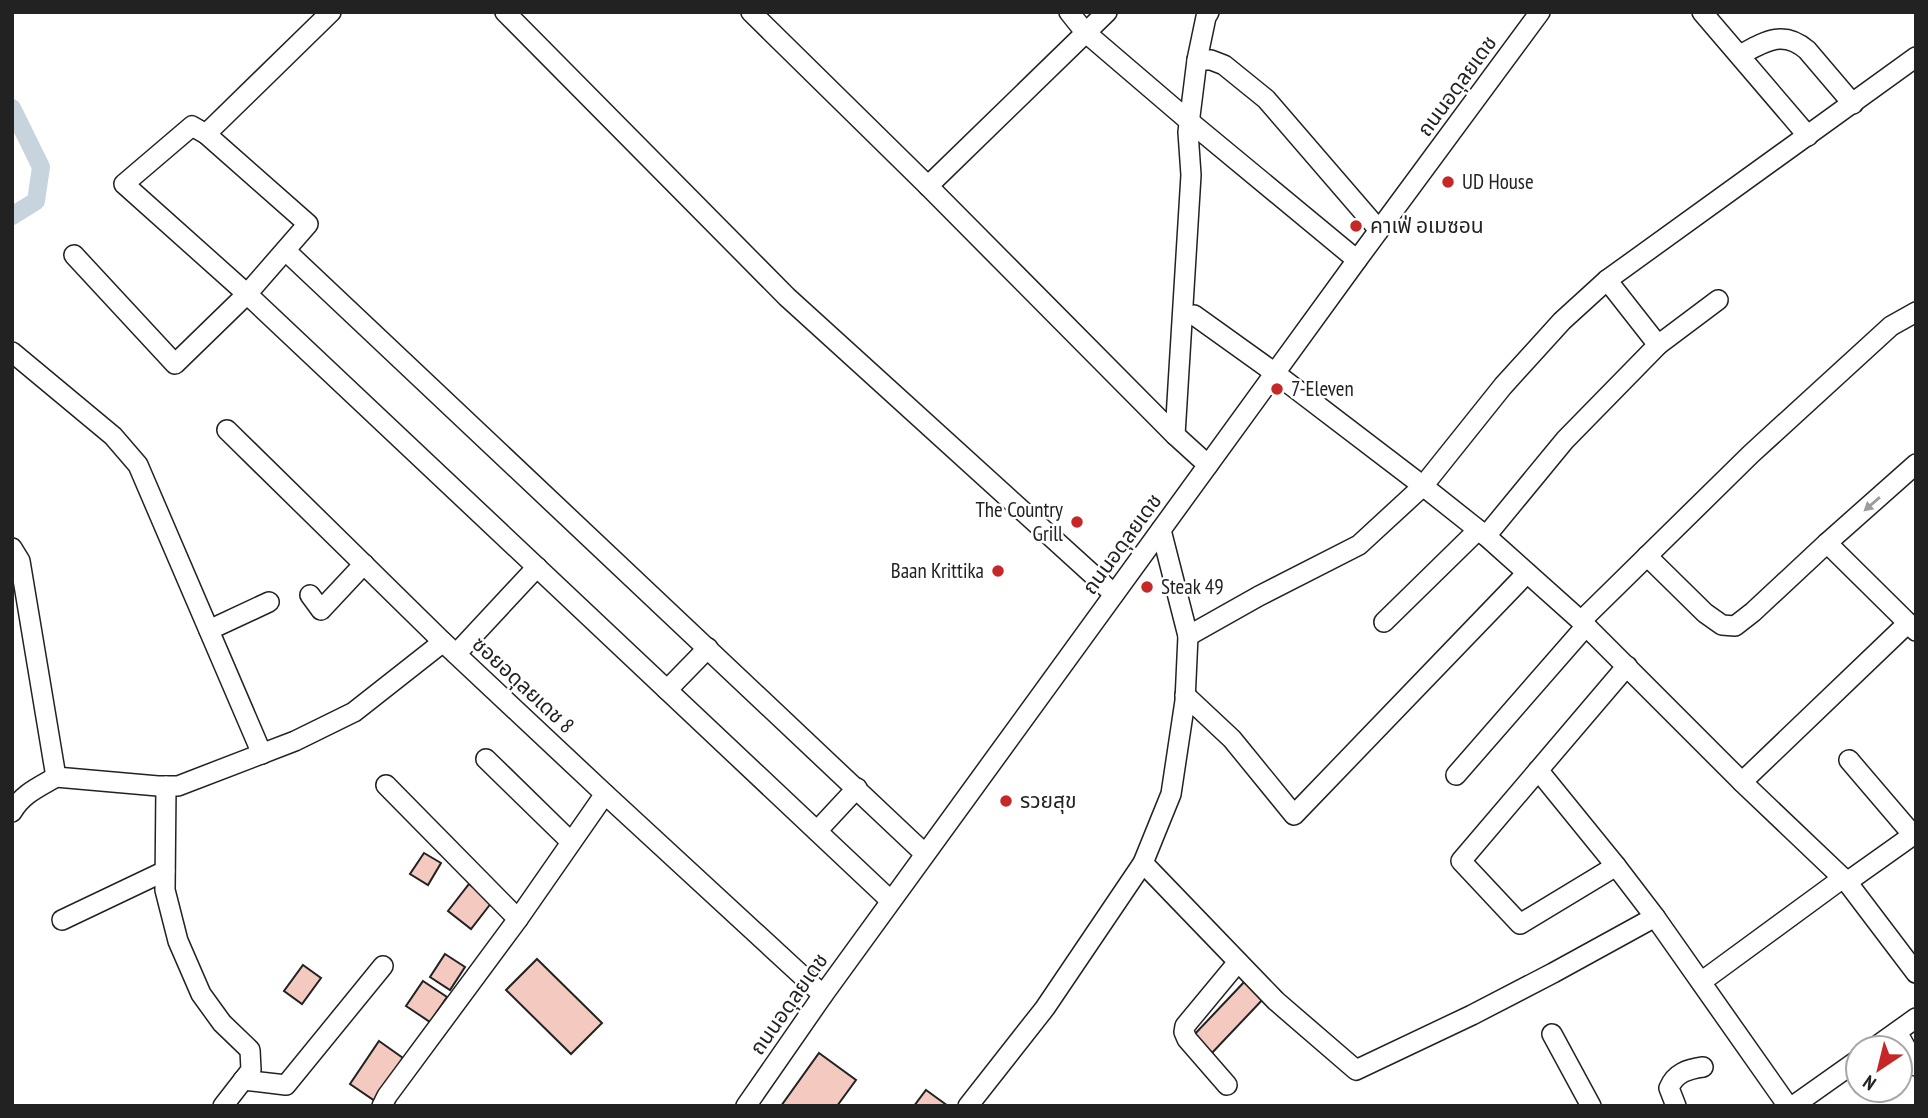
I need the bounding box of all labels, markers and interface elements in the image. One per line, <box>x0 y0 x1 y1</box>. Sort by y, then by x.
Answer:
street label: ถนนอดุลยเดช <box>1411 30 1502 142</box>
place label: UD House <box>1462 168 1534 195</box>
marker: UD House <box>1440 174 1456 190</box>
place label: คาเฟ่ อเมซอน <box>1370 212 1484 239</box>
marker: คาเฟ่ อเมซอน <box>1348 218 1364 234</box>
place label: 7-Eleven <box>1291 375 1354 402</box>
marker: 7-Eleven <box>1269 381 1285 397</box>
street label: ถนนอดุลยเดช <box>1076 488 1167 600</box>
place label: The Country Grill <box>975 496 1063 547</box>
one-way arrow <box>1863 496 1880 511</box>
marker: The Country Grill <box>1069 514 1085 530</box>
place label: Baan Krittika <box>891 557 984 584</box>
marker: Baan Krittika <box>990 563 1006 579</box>
place label: Steak 49 <box>1161 573 1224 600</box>
marker: Steak 49 <box>1139 579 1155 595</box>
street label: ซอยอดุลยเดช 8 <box>467 630 580 739</box>
place label: รวยสุข <box>1020 787 1077 814</box>
marker: รวยสุข <box>998 793 1014 809</box>
street label: ถนนอดุลยเดช <box>744 948 834 1060</box>
north arrow <box>1844 1034 1914 1104</box>
text: N <box>1858 1070 1880 1096</box>

